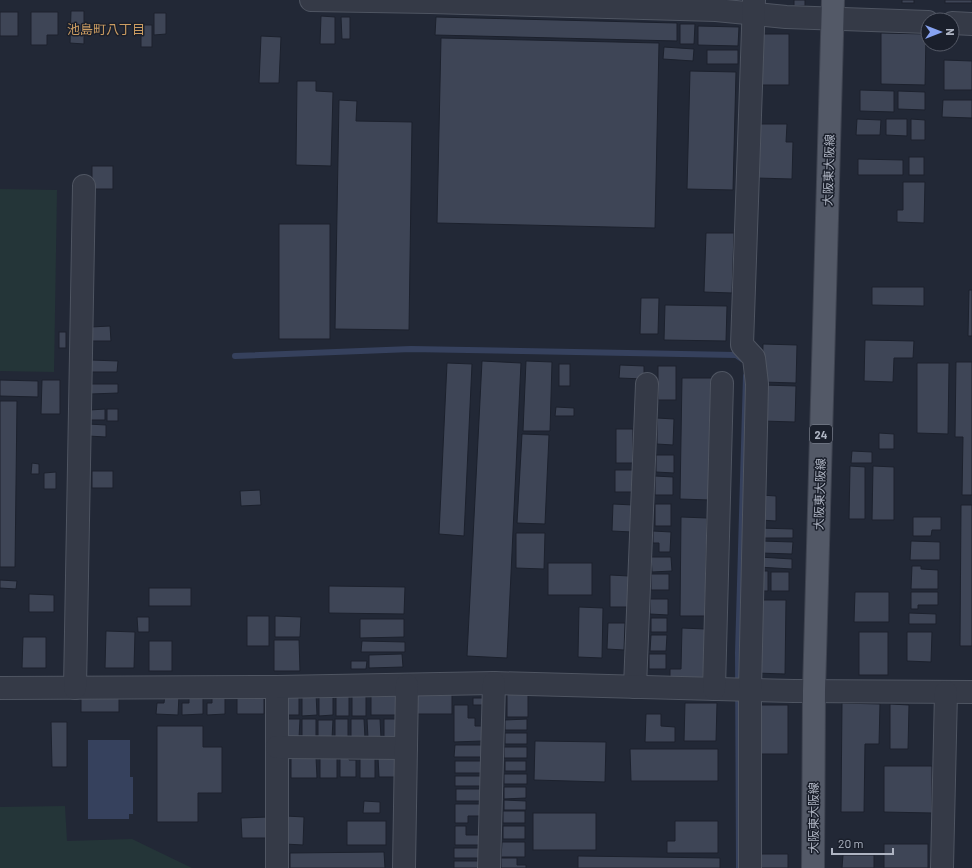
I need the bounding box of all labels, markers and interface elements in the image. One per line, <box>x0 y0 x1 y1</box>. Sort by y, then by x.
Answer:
north arrow <box>920 12 960 52</box>
district label: 池島町八丁目 <box>67 21 145 37</box>
text: N <box>944 28 957 36</box>
street label: 大阪東大阪線 <box>820 134 836 206</box>
road number: 24 <box>810 425 832 443</box>
street label: 大阪東大阪線 <box>811 458 827 530</box>
street label: 大阪東大阪線 <box>806 782 820 854</box>
scale bar <box>832 830 893 856</box>
text: 20 m <box>838 836 864 850</box>

